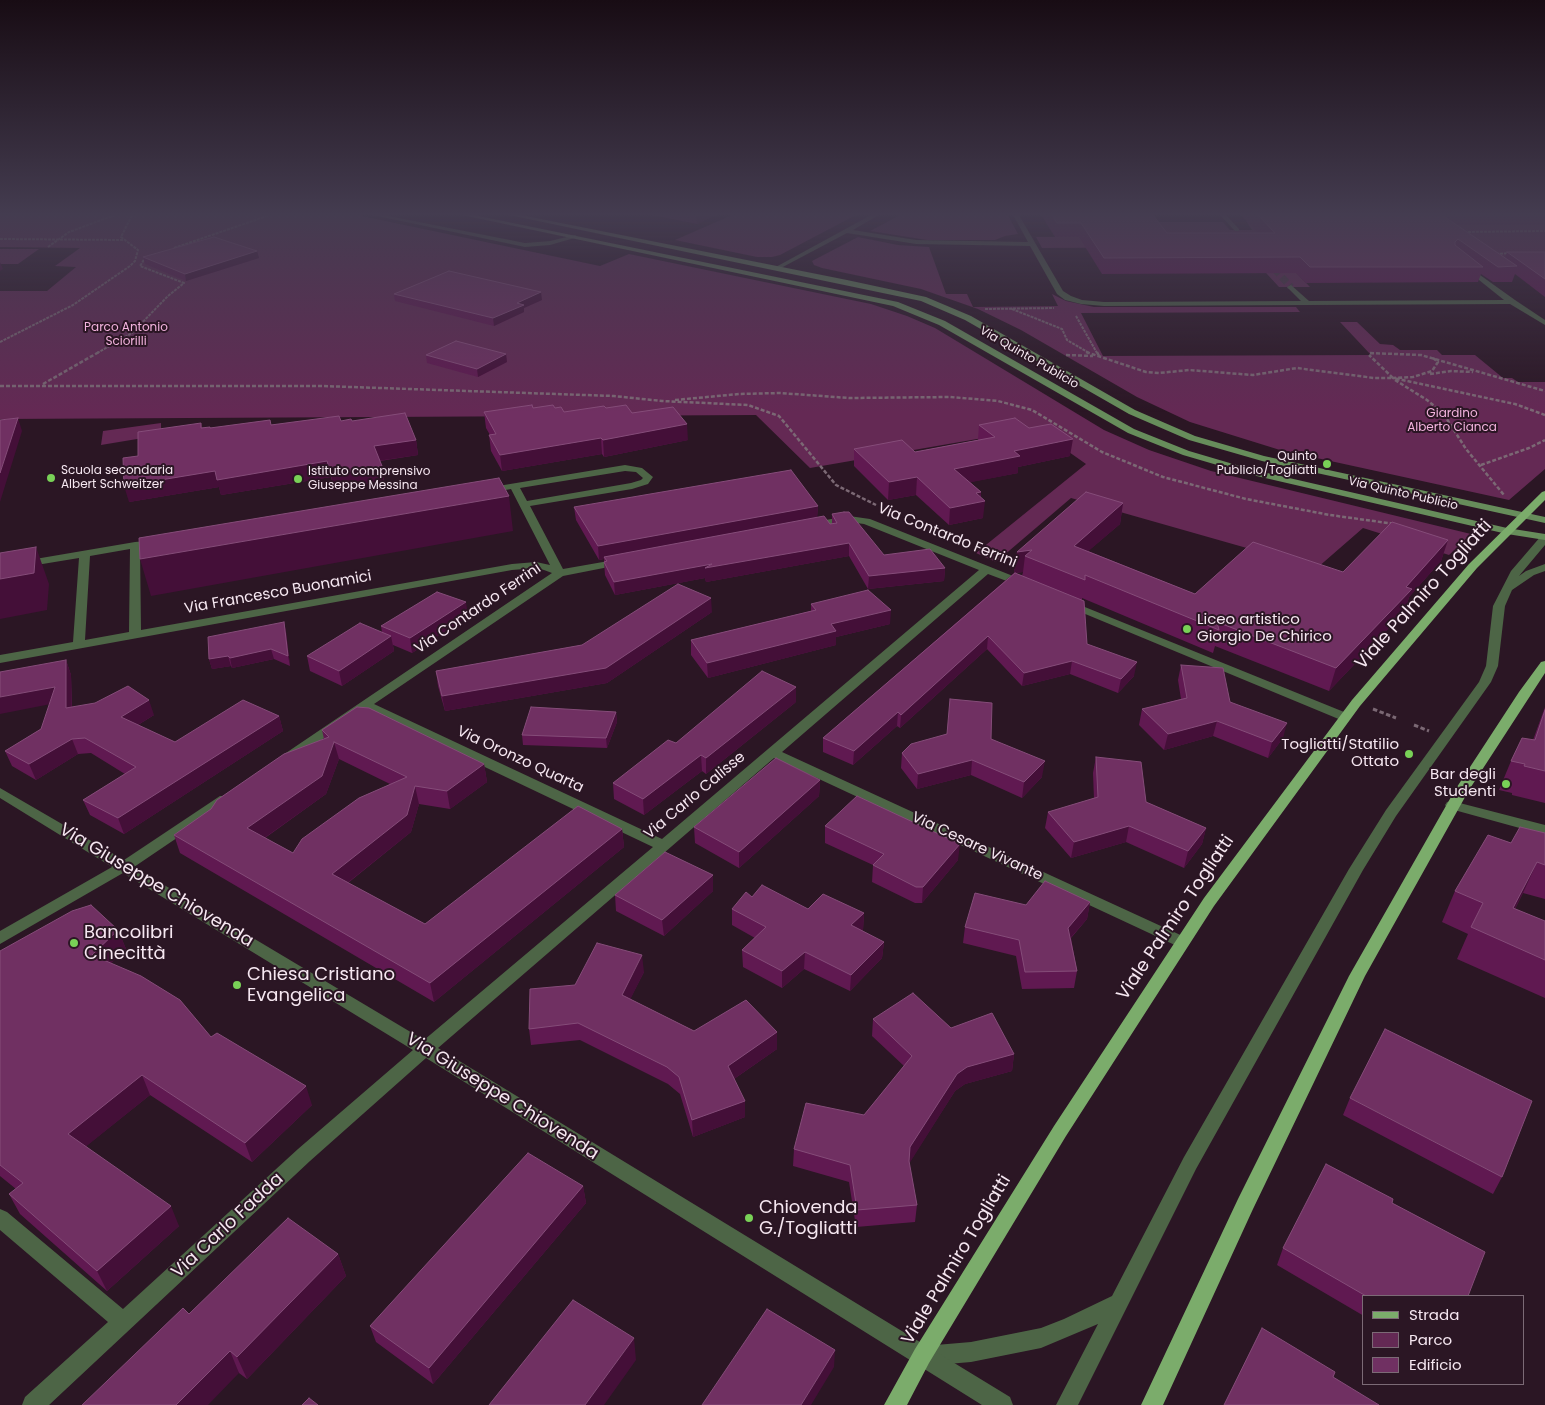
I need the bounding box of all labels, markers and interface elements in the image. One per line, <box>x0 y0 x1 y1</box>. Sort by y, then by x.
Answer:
park label: Parco Antonio Sciorilli <box>84 321 168 349</box>
street label: Via Quinto Publicio <box>977 324 1081 392</box>
park label: Giardino Alberto Cianca <box>1407 407 1497 435</box>
place label: Quinto Publicio/Togliatti <box>1217 450 1317 478</box>
marker: Quinto Publicio/Togliatti <box>1321 458 1333 470</box>
place label: Scuola secondaria Albert Schweitzer <box>61 464 173 492</box>
place label: Istituto comprensivo Giuseppe Messina <box>308 465 430 493</box>
marker: Scuola secondaria Albert Schweitzer <box>45 472 57 484</box>
marker: Istituto comprensivo Giuseppe Messina <box>292 473 304 485</box>
street label: Via Quinto Publicio <box>1347 474 1459 514</box>
street label: Via Contardo Ferrini <box>875 500 1019 572</box>
street label: Viale Palmiro Togliatti <box>1351 516 1497 674</box>
street label: Via Contardo Ferrini <box>411 560 545 658</box>
street label: Via Francesco Buonamici <box>183 568 373 618</box>
place label: Liceo artistico Giorgio De Chirico <box>1197 611 1332 646</box>
marker: Liceo artistico Giorgio De Chirico <box>1181 623 1193 635</box>
street label: Via Oronzo Quarta <box>454 723 586 797</box>
place label: Togliatti/Statilio Ottato <box>1281 736 1399 771</box>
street label: Via Carlo Calisse <box>641 748 749 844</box>
marker: Togliatti/Statilio Ottato <box>1403 748 1415 760</box>
place label: Bar degli Studenti <box>1430 766 1496 801</box>
marker: Bar degli Studenti <box>1500 778 1512 790</box>
street label: Via Cesare Vivante <box>909 809 1045 885</box>
street label: Via Giuseppe Chiovenda <box>55 819 257 953</box>
street label: Viale Palmiro Togliatti <box>1113 831 1239 1005</box>
place label: Bancolibri Cinecittà <box>84 922 173 964</box>
marker: Bancolibri Cinecittà <box>68 937 80 949</box>
place label: Chiesa Cristiano Evangelica <box>247 964 395 1006</box>
marker: Chiesa Cristiano Evangelica <box>231 979 243 991</box>
street label: Via Giuseppe Chiovenda <box>402 1029 602 1165</box>
street label: Via Carlo Fadda <box>168 1169 288 1283</box>
street label: Viale Palmiro Togliatti <box>898 1171 1016 1349</box>
place label: Chiovenda G./Togliatti <box>759 1197 857 1240</box>
marker: Chiovenda G./Togliatti <box>743 1212 755 1224</box>
legend <box>1362 1295 1525 1385</box>
text: Strada <box>1409 1304 1459 1325</box>
text: Parco <box>1409 1329 1452 1350</box>
text: Edificio <box>1409 1354 1462 1375</box>

